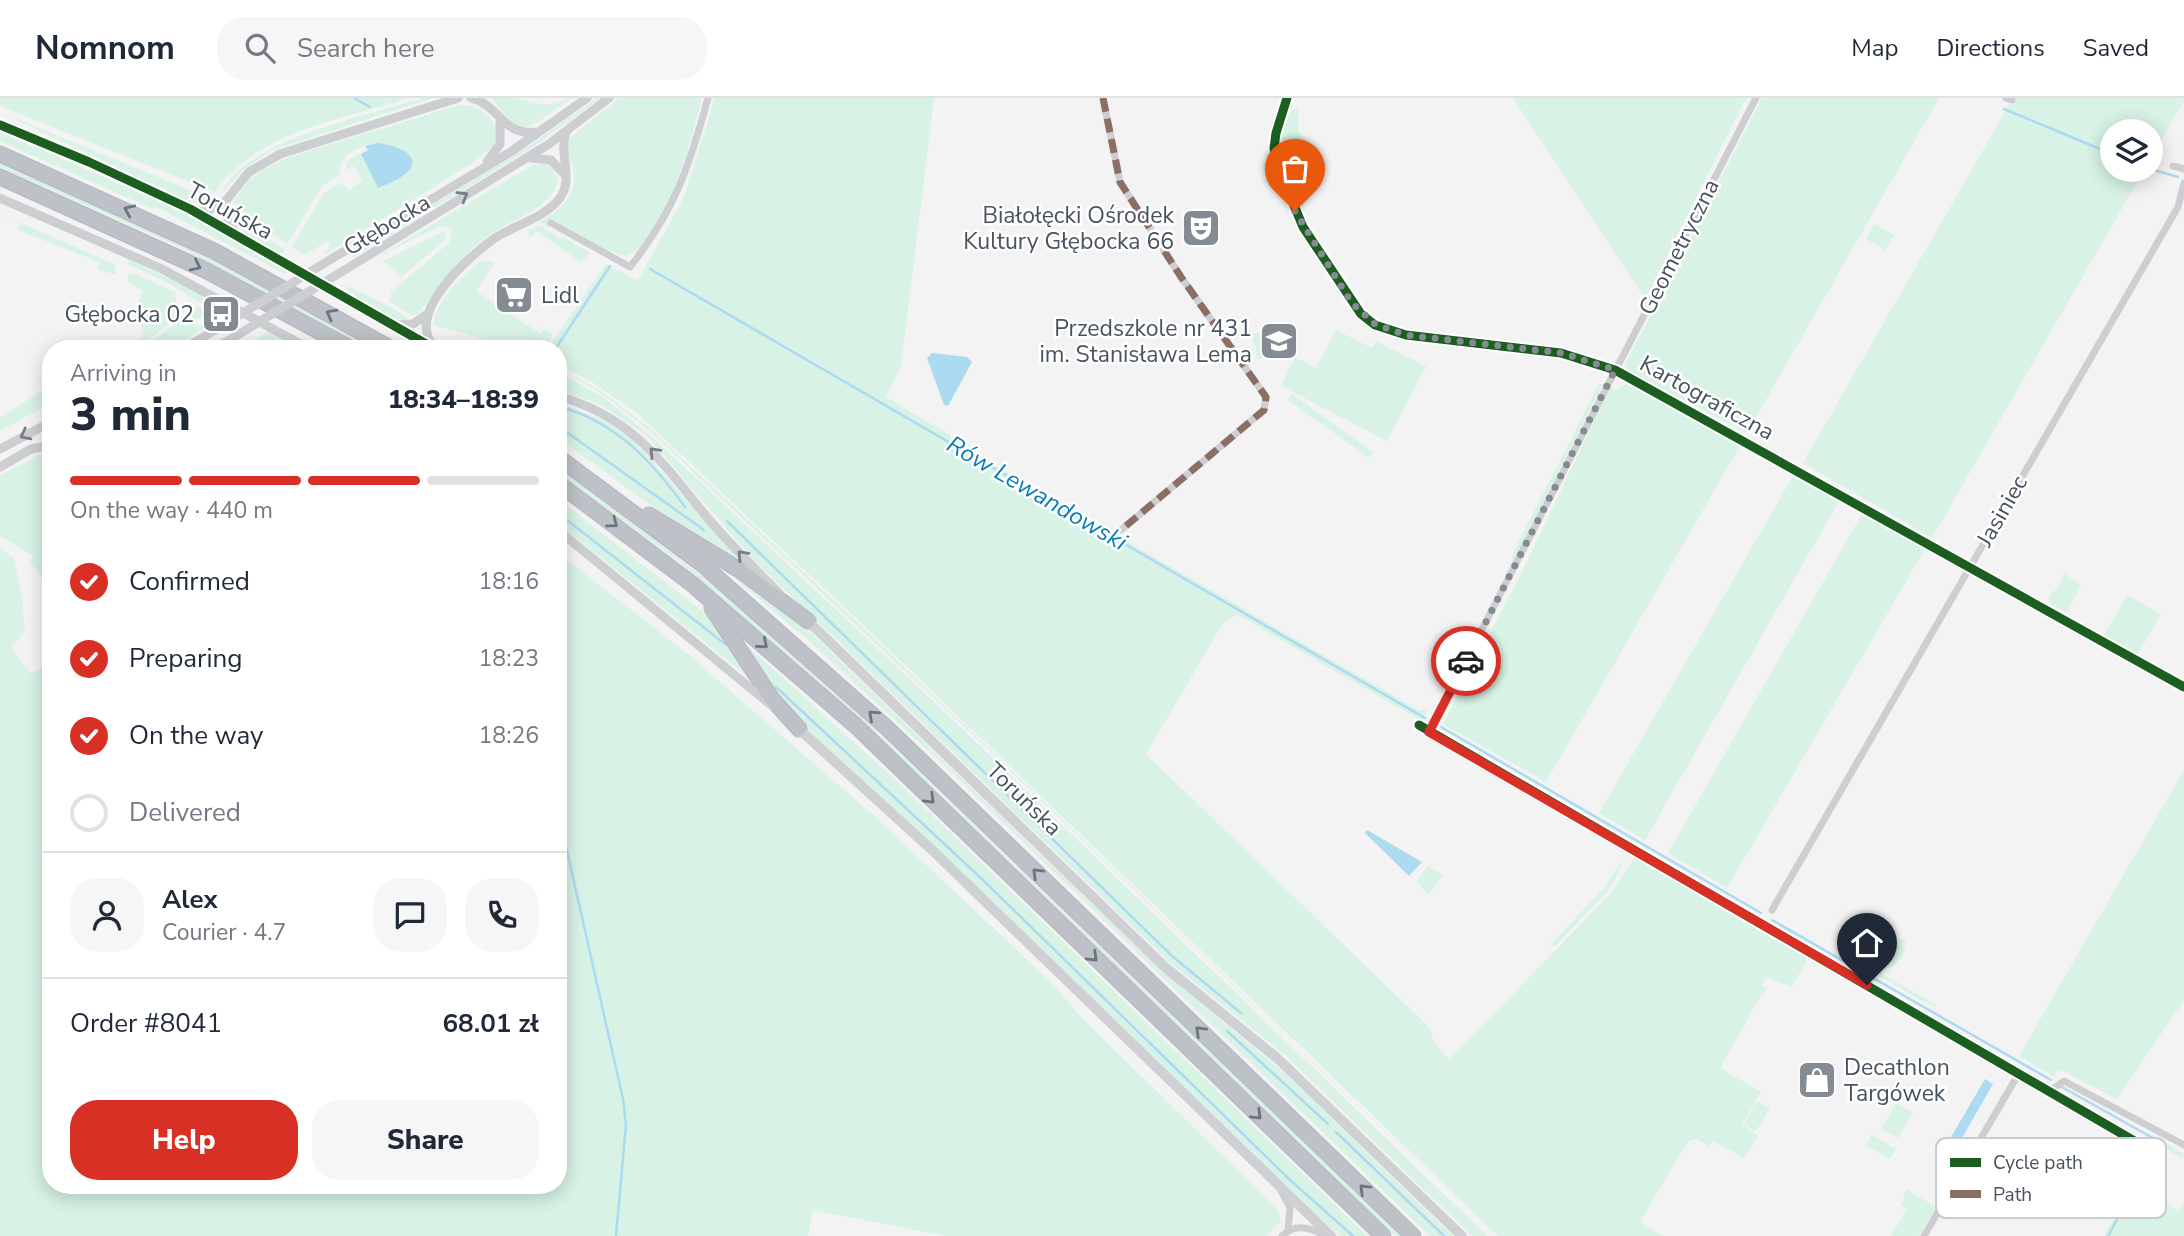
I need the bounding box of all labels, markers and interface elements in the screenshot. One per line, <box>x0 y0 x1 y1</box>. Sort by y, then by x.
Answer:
search box <box>217 17 707 80</box>
text: Nomnom <box>35 26 175 71</box>
icon: search <box>241 29 279 67</box>
text: Search here <box>297 31 435 66</box>
text: Map <box>1851 32 1898 64</box>
text: Directions <box>1936 32 2045 64</box>
text: Saved <box>2083 32 2149 64</box>
map controls <box>2100 119 2163 182</box>
button: layers <box>2100 119 2163 182</box>
pin <box>1265 139 1325 211</box>
icon: bag <box>1276 150 1314 188</box>
street label: Geometryczna <box>1631 174 1727 320</box>
street label: Toruńska <box>182 175 278 247</box>
street label: Głębocka <box>338 187 436 263</box>
one-way arrow <box>455 191 468 204</box>
place label: Białołęcki Ośrodek Kultury Głębocka 66 <box>963 200 1174 257</box>
one-way arrow <box>124 204 136 218</box>
theatre icon: Białołęcki Ośrodek Kultury Głębocka 66 <box>1180 207 1222 249</box>
one-way arrow <box>189 257 201 271</box>
supermarket icon: Lidl <box>493 274 535 316</box>
place label: Lidl <box>541 280 579 311</box>
bus stop icon: Głębocka 02 <box>200 293 242 335</box>
place label: Głębocka 02 <box>64 299 194 330</box>
one-way arrow <box>326 309 339 322</box>
place label: Przedszkole nr 431 im. Stanisława Lema <box>1039 313 1252 370</box>
school or university icon: Przedszkole nr 431 im. Stanisława Lema <box>1258 320 1300 362</box>
street label: Kartograficzna <box>1634 348 1780 448</box>
text: Arriving in <box>70 358 177 389</box>
text: 18:34–18:39 <box>388 382 539 417</box>
text: 3 min <box>70 383 191 446</box>
one-way arrow <box>20 427 32 441</box>
water label: Rów Lewandowski <box>941 428 1133 558</box>
one-way arrow <box>650 447 663 460</box>
street label: Jasiniec <box>1969 469 2035 553</box>
text: On the way · 440 m <box>70 495 273 526</box>
one-way arrow <box>606 514 618 527</box>
one-way arrow <box>738 550 750 563</box>
icon: check <box>70 563 108 601</box>
text: Confirmed <box>129 564 250 599</box>
text: 18:16 <box>479 566 539 597</box>
courier <box>1431 626 1501 696</box>
one-way arrow <box>755 636 768 648</box>
icon: check <box>70 640 108 678</box>
text: Preparing <box>129 641 242 676</box>
icon: car <box>1447 642 1485 680</box>
text: 18:23 <box>479 643 539 674</box>
one-way arrow <box>868 711 881 724</box>
icon: check <box>70 717 108 755</box>
text: On the way <box>129 718 263 753</box>
text: 18:26 <box>479 720 539 751</box>
street label: Toruńska <box>980 755 1068 843</box>
one-way arrow <box>922 790 935 803</box>
text: Delivered <box>129 795 241 830</box>
one-way arrow <box>1032 868 1045 881</box>
button: person <box>70 878 144 952</box>
button: chat <box>373 878 447 952</box>
button: phone <box>465 878 539 952</box>
text: Alex <box>162 882 218 917</box>
pin <box>1837 913 1897 985</box>
text: Courier · 4.7 <box>162 917 286 948</box>
icon: home <box>1848 924 1886 962</box>
one-way arrow <box>1085 948 1098 961</box>
text: Order #8041 <box>70 1006 222 1041</box>
text: 68.01 zł <box>443 1006 539 1041</box>
one-way arrow <box>1195 1027 1208 1040</box>
place label: Decathlon Targówek <box>1844 1052 1950 1109</box>
shop icon: Decathlon Targówek <box>1796 1059 1838 1101</box>
button: Help <box>70 1100 298 1180</box>
button: Share <box>312 1100 539 1180</box>
one-way arrow <box>1249 1106 1262 1119</box>
legend <box>1936 1138 2166 1218</box>
text: Cycle path <box>1993 1150 2083 1176</box>
text: Path <box>1993 1182 2032 1208</box>
one-way arrow <box>1359 1184 1372 1197</box>

